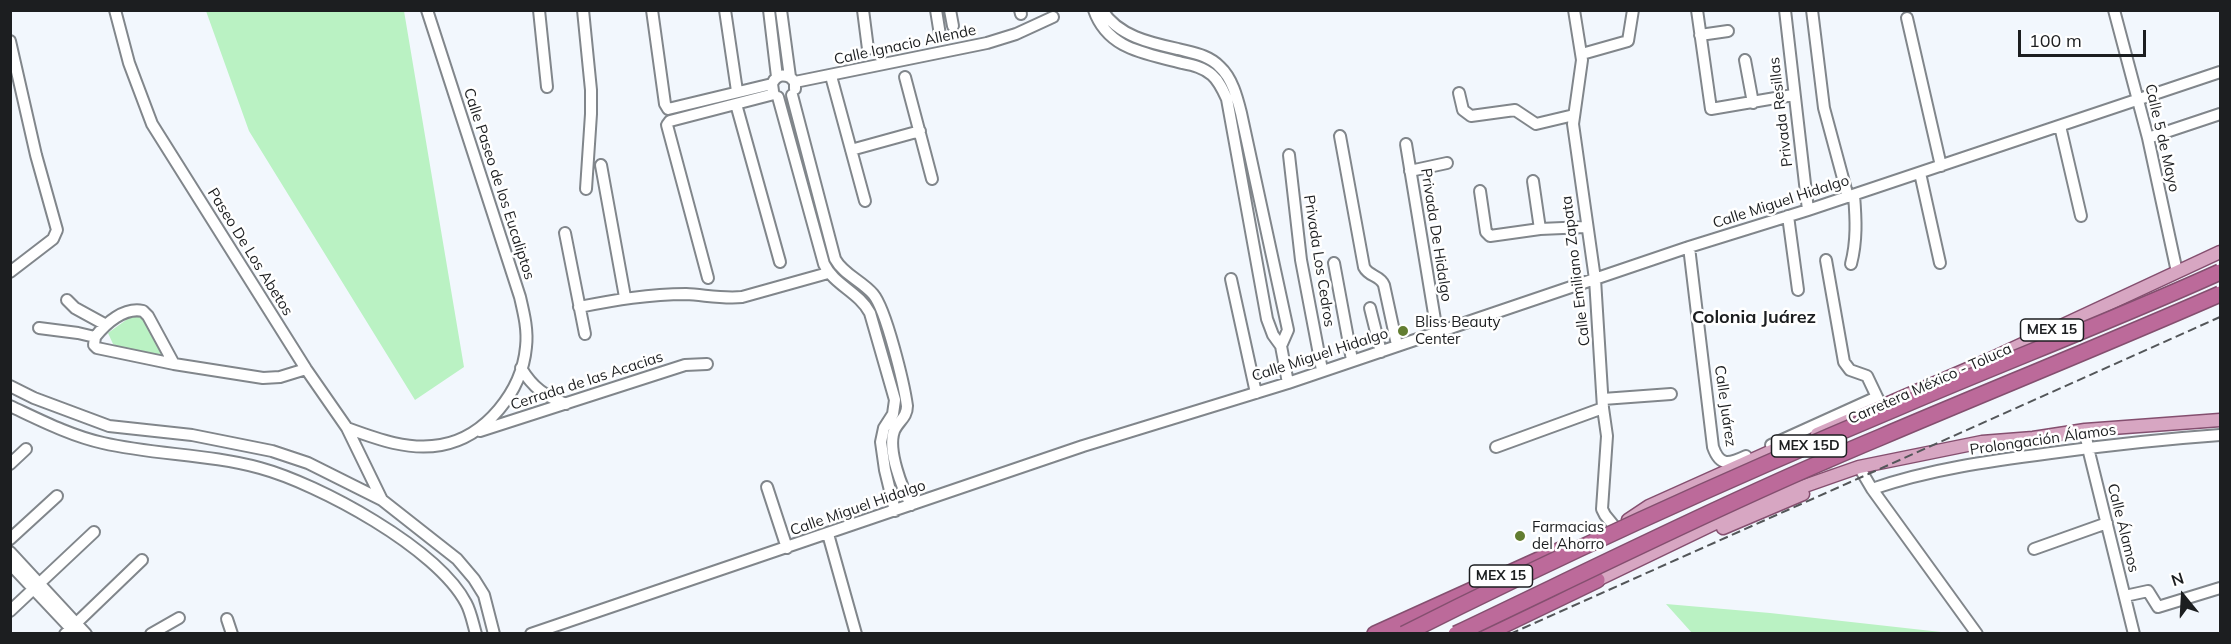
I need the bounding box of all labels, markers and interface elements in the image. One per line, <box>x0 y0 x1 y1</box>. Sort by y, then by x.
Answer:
scale bar <box>2021 18 2148 56</box>
street label: Calle Ignacio Allende <box>832 21 978 69</box>
text: 100 m <box>2029 29 2082 52</box>
street label: Privada Resillas <box>1765 56 1797 168</box>
street label: Calle 5 de Mayo <box>2141 82 2183 194</box>
street label: Calle Paseo de los Eucaliptos <box>459 86 539 282</box>
street label: Privada De Hidalgo <box>1417 167 1455 303</box>
street label: Calle Miguel Hidalgo <box>1711 171 1851 233</box>
street label: Paseo De Los Abetos <box>203 185 297 319</box>
street label: Privada Los Cedros <box>1300 194 1338 328</box>
street label: Calle Emiliano Zapata <box>1558 195 1594 347</box>
district label: Colonia Juárez <box>1692 307 1816 329</box>
place label: Bliss Beauty Center <box>1415 313 1500 348</box>
road number: MEX 15 <box>2020 319 2084 341</box>
street label: Calle Miguel Hidalgo <box>1250 324 1390 386</box>
marker: Bliss Beauty Center <box>1396 324 1410 338</box>
street label: Carretera México - Toluca <box>1845 340 2015 428</box>
street label: Cerrada de las Acacias <box>508 348 666 414</box>
street label: Calle Juárez <box>1710 364 1740 448</box>
street label: Prolongación Álamos <box>1969 421 2117 459</box>
road number: MEX 15D <box>1772 435 1846 457</box>
street label: Calle Miguel Hidalgo <box>788 476 928 540</box>
street label: Calle Álamos <box>2103 482 2143 574</box>
place label: Farmacias del Ahorro <box>1532 518 1604 553</box>
marker: Farmacias del Ahorro <box>1513 529 1527 543</box>
road number: MEX 15 <box>1470 565 1532 587</box>
north arrow <box>2153 566 2213 626</box>
text: N <box>2169 568 2186 590</box>

